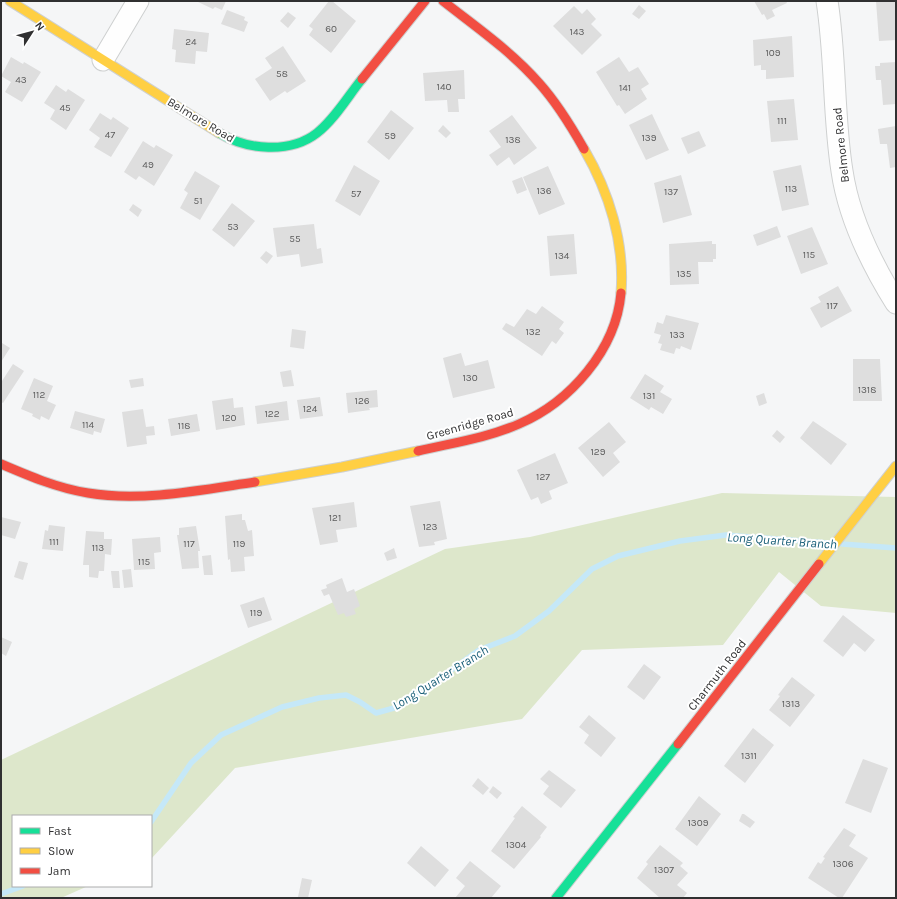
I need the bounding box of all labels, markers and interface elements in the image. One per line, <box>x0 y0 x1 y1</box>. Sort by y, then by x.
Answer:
north arrow <box>12 12 52 52</box>
text: N <box>32 19 47 33</box>
house number: 60 <box>325 23 337 35</box>
house number: 143 <box>570 26 584 38</box>
house number: 24 <box>185 36 197 48</box>
house number: 109 <box>765 47 781 59</box>
house number: 58 <box>276 68 288 80</box>
house number: 43 <box>15 74 27 86</box>
house number: 140 <box>437 81 451 93</box>
house number: 141 <box>619 82 631 94</box>
street label: Belmore Road <box>165 94 237 146</box>
house number: 45 <box>59 102 71 114</box>
street label: Belmore Road <box>830 107 852 183</box>
house number: 111 <box>777 115 787 127</box>
house number: 47 <box>105 129 115 141</box>
house number: 59 <box>384 130 396 142</box>
house number: 139 <box>641 132 657 144</box>
house number: 138 <box>505 134 521 146</box>
house number: 49 <box>142 159 154 171</box>
house number: 113 <box>785 183 797 195</box>
house number: 136 <box>537 185 552 197</box>
house number: 137 <box>664 186 678 198</box>
house number: 57 <box>351 188 361 200</box>
house number: 51 <box>194 195 202 207</box>
house number: 53 <box>227 221 239 233</box>
house number: 55 <box>289 233 301 245</box>
house number: 115 <box>803 249 815 261</box>
house number: 134 <box>555 250 570 262</box>
house number: 135 <box>677 268 692 280</box>
house number: 117 <box>826 300 838 312</box>
house number: 132 <box>525 326 541 338</box>
house number: 133 <box>669 329 685 341</box>
house number: 130 <box>462 372 478 384</box>
house number: 1318 <box>858 384 876 396</box>
house number: 112 <box>33 389 45 401</box>
house number: 131 <box>643 390 655 402</box>
house number: 126 <box>355 395 370 407</box>
house number: 124 <box>303 403 318 415</box>
street label: Greenridge Road <box>425 405 515 443</box>
house number: 122 <box>265 408 280 420</box>
house number: 120 <box>221 412 237 424</box>
house number: 114 <box>82 419 95 431</box>
house number: 118 <box>178 420 190 432</box>
house number: 129 <box>591 446 606 458</box>
house number: 127 <box>536 471 550 483</box>
house number: 121 <box>329 512 341 524</box>
house number: 123 <box>422 521 438 533</box>
water label: Long Quarter Branch <box>727 529 837 552</box>
house number: 111 <box>49 536 59 548</box>
house number: 117 <box>183 538 195 550</box>
house number: 119 <box>233 538 245 550</box>
house number: 113 <box>92 542 104 554</box>
house number: 115 <box>138 556 150 568</box>
house number: 119 <box>250 607 262 619</box>
street label: Charmuth Road <box>685 637 749 713</box>
water label: Long Quarter Branch <box>390 642 491 713</box>
house number: 1313 <box>782 698 800 710</box>
house number: 1311 <box>741 750 757 762</box>
legend <box>12 815 152 887</box>
house number: 1309 <box>688 817 709 829</box>
text: Fast <box>48 824 72 838</box>
house number: 1304 <box>506 839 527 851</box>
text: Slow <box>48 844 74 858</box>
house number: 1306 <box>833 858 854 870</box>
text: Jam <box>48 864 71 878</box>
house number: 1307 <box>654 864 674 876</box>

